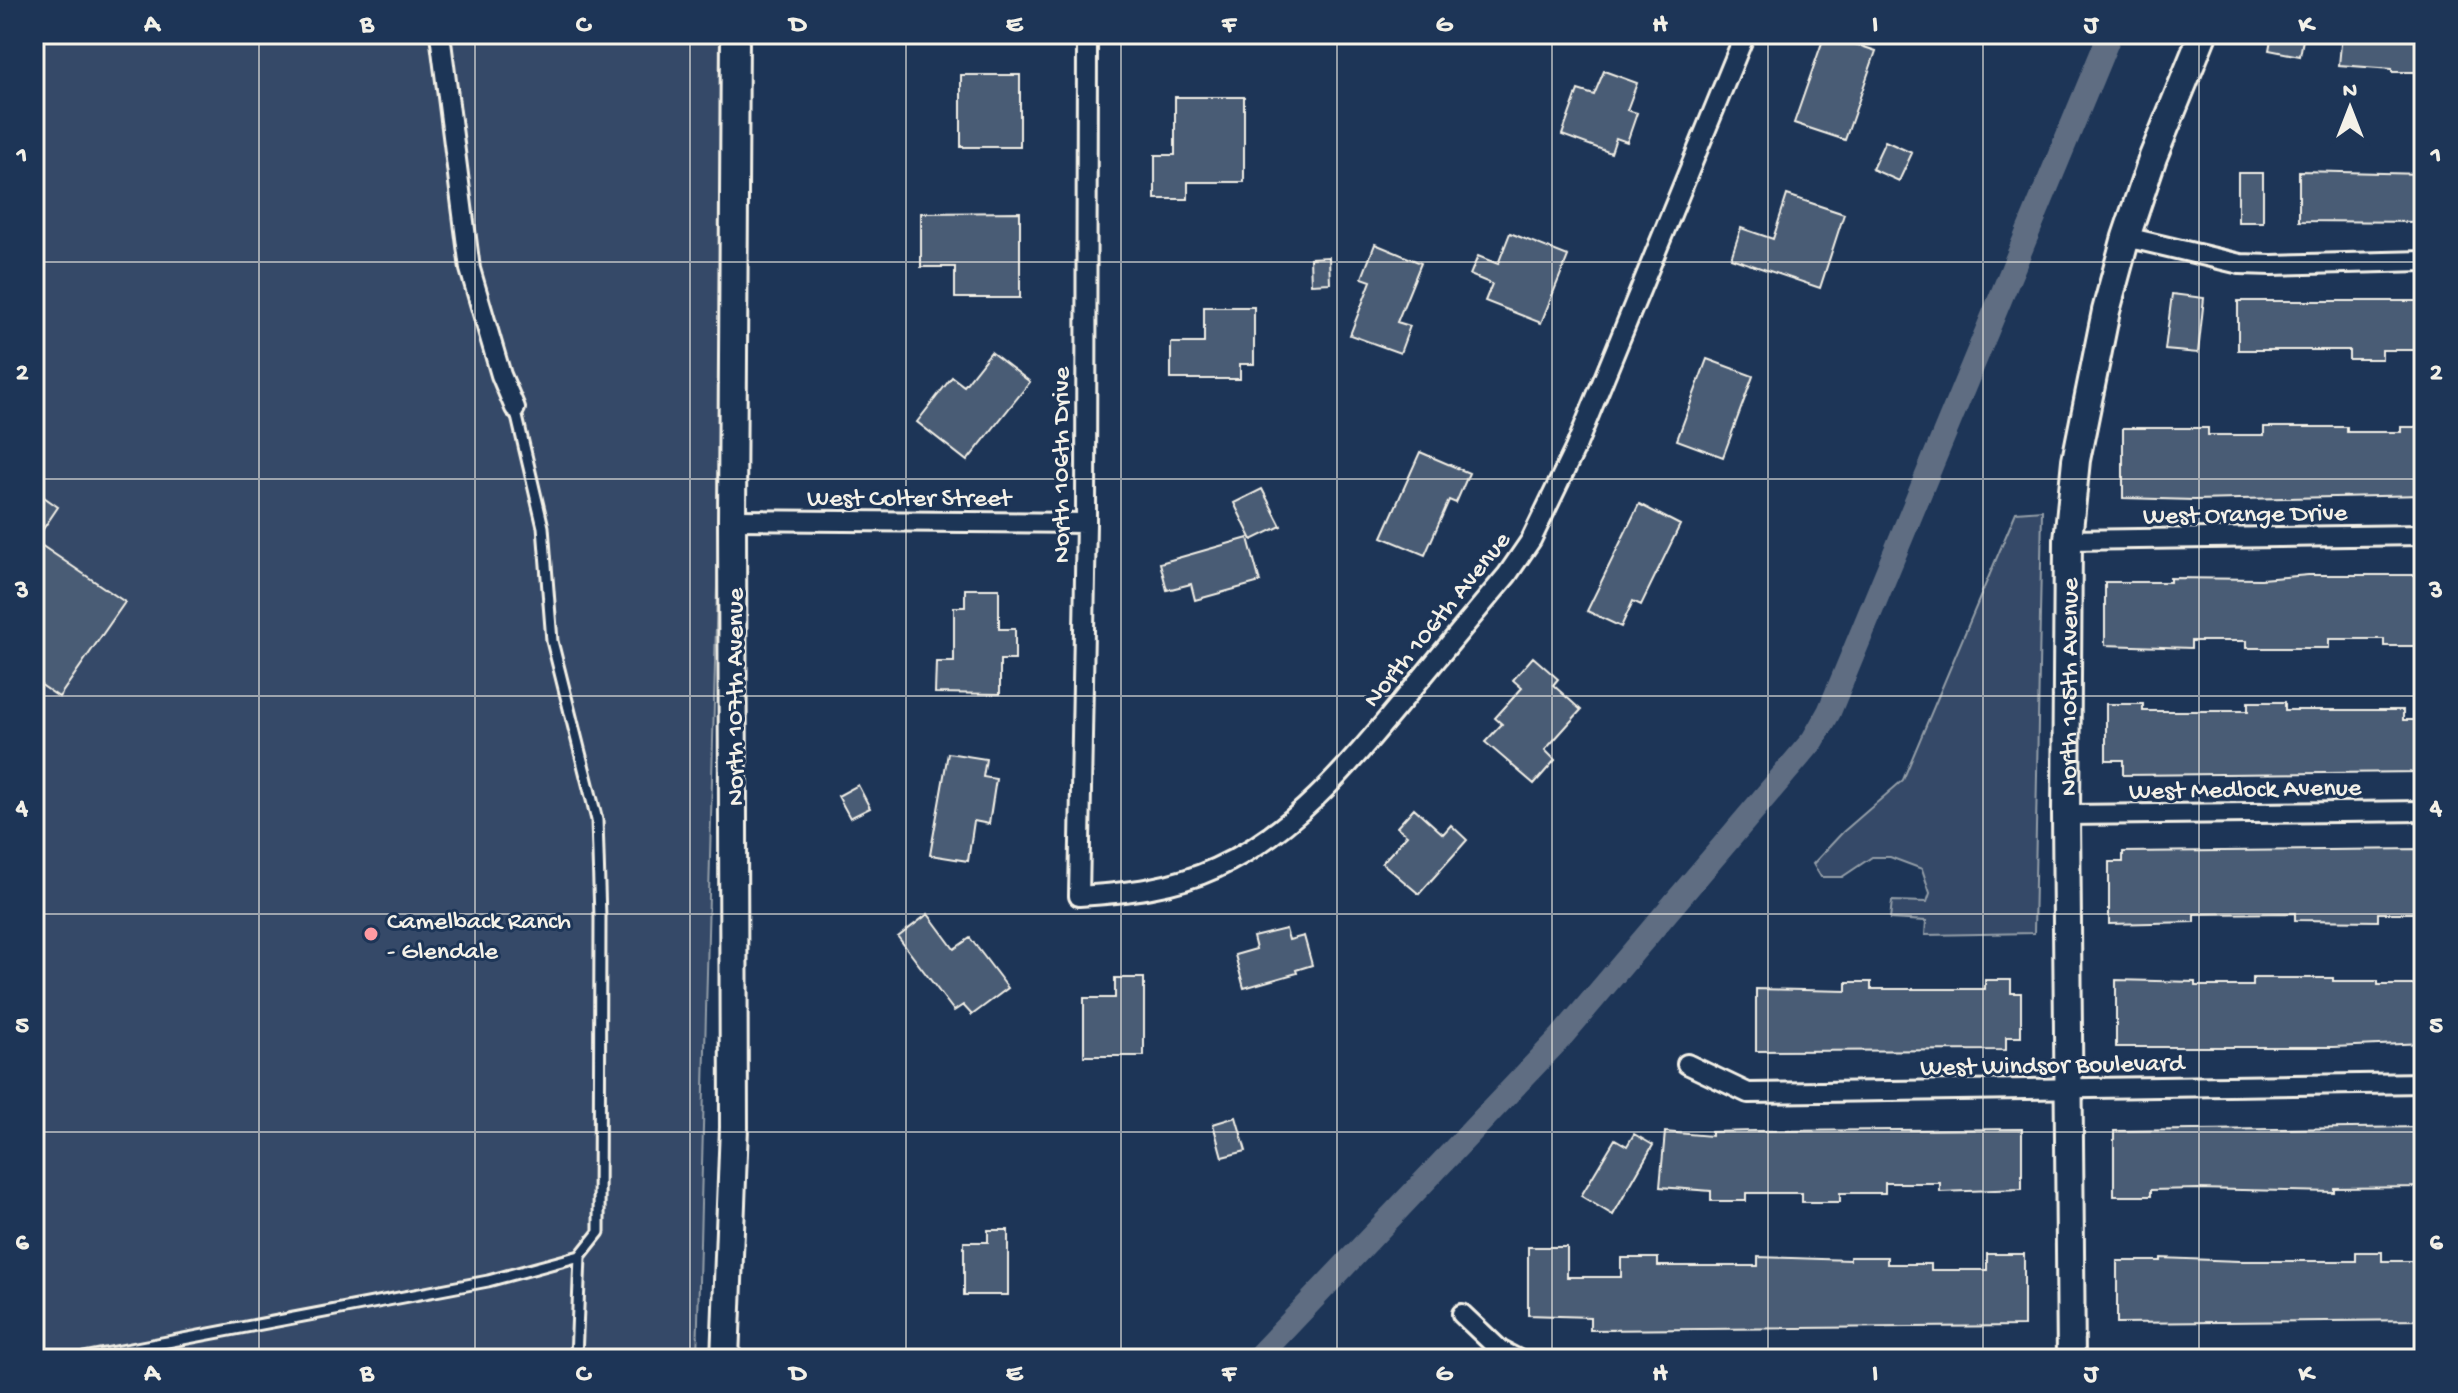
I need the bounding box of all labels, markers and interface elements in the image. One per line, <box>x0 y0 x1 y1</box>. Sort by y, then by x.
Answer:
text: A <box>143 11 161 42</box>
text: B <box>359 11 375 42</box>
text: C <box>576 11 593 42</box>
text: D <box>788 11 808 42</box>
text: E <box>1006 11 1024 42</box>
text: F <box>1221 11 1237 42</box>
text: G <box>1436 11 1454 42</box>
text: H <box>1653 11 1669 42</box>
text: I <box>1872 11 1878 42</box>
text: J <box>2083 11 2100 42</box>
text: K <box>2298 11 2317 42</box>
north arrow <box>2310 68 2390 148</box>
text: N <box>2343 79 2357 105</box>
text: 1 <box>16 142 27 173</box>
text: 1 <box>2430 142 2441 173</box>
text: 2 <box>16 359 29 390</box>
text: 2 <box>2430 359 2443 390</box>
street label: North 106th Drive <box>1048 366 1079 563</box>
street label: West Colter Street <box>807 485 1013 516</box>
street label: West Orange Drive <box>2143 499 2348 534</box>
street label: North 106th Avenue <box>1358 526 1519 715</box>
text: 3 <box>14 577 29 608</box>
street label: North 105th Avenue <box>2055 577 2088 796</box>
text: 3 <box>2428 577 2443 608</box>
street label: North 107th Avenue <box>722 587 753 806</box>
street label: West Medlock Avenue <box>2129 774 2362 809</box>
text: 4 <box>15 794 29 825</box>
text: 4 <box>2429 794 2443 825</box>
place label: Camelback Ranch - Glendale <box>387 908 571 969</box>
marker: Camelback Ranch - Glendale <box>362 925 380 943</box>
text: 5 <box>15 1012 29 1043</box>
text: 5 <box>2429 1012 2443 1043</box>
street label: West Windsor Boulevard <box>1920 1050 2186 1085</box>
text: 6 <box>15 1229 29 1260</box>
text: 6 <box>2429 1229 2443 1260</box>
text: A <box>143 1360 161 1391</box>
text: B <box>359 1360 375 1391</box>
text: C <box>576 1360 593 1391</box>
text: D <box>788 1360 808 1391</box>
text: E <box>1006 1360 1024 1391</box>
text: F <box>1221 1360 1237 1391</box>
text: G <box>1436 1360 1454 1391</box>
text: H <box>1653 1360 1669 1391</box>
text: I <box>1872 1360 1878 1391</box>
text: J <box>2083 1360 2100 1391</box>
text: K <box>2298 1360 2317 1391</box>

